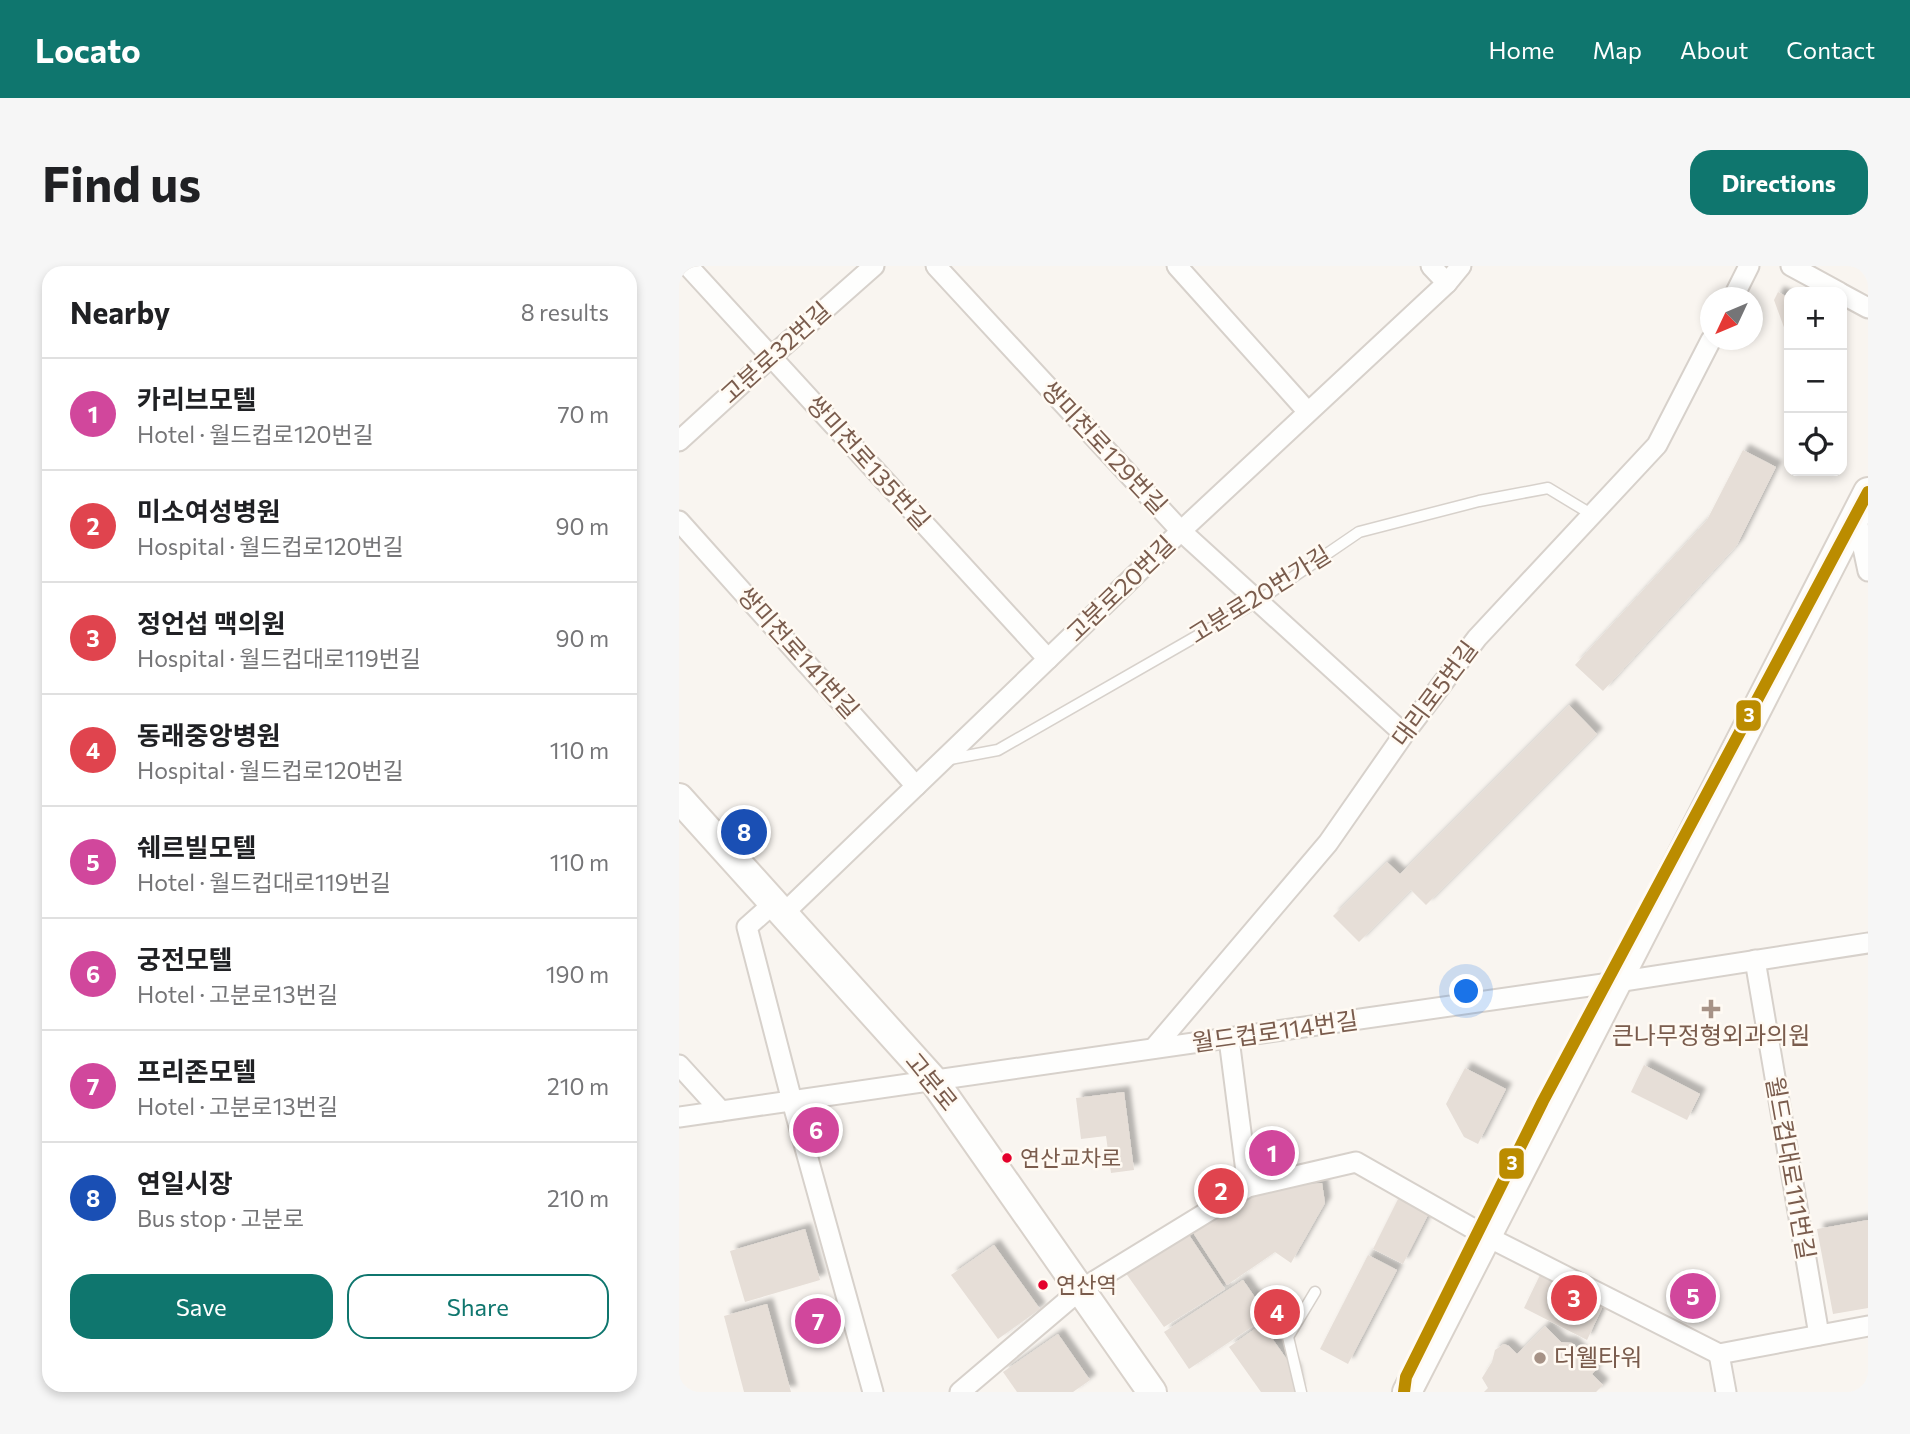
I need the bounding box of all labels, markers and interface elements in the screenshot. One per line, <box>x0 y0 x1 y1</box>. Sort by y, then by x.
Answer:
text: Locato <box>35 29 141 70</box>
text: Home <box>1489 35 1555 64</box>
text: Map <box>1593 35 1642 64</box>
text: About <box>1680 35 1748 64</box>
text: Contact <box>1786 35 1875 64</box>
button: Directions <box>1690 150 1868 215</box>
text: Find us <box>42 152 201 212</box>
north arrow <box>1700 287 1763 350</box>
map controls <box>1784 287 1847 476</box>
button: + <box>1784 287 1847 350</box>
text: Nearby <box>70 293 170 330</box>
street label: 고분로32번길 <box>714 295 836 409</box>
text: 8 results <box>521 298 609 326</box>
button: − <box>1784 350 1847 413</box>
street label: 쌍미천로129번길 <box>1036 375 1174 519</box>
text: 카리브모텔 <box>137 383 257 414</box>
street label: 쌍미천로135번길 <box>801 389 937 535</box>
text: 1 <box>88 400 98 428</box>
text: 70 m <box>557 400 609 428</box>
button: locate <box>1784 413 1847 476</box>
text: Hotel · 월드컵로120번길 <box>137 420 374 448</box>
text: 미소여성병원 <box>137 495 281 526</box>
text: 2 <box>86 512 100 540</box>
text: 90 m <box>556 512 609 540</box>
street label: 고분로20번길 <box>1060 529 1180 647</box>
text: Hospital · 월드컵로120번길 <box>137 532 404 560</box>
street label: 고분로20번가길 <box>1183 539 1335 649</box>
street label: 쌍미천로141번길 <box>733 580 866 724</box>
text: 정언섭 맥의원 <box>137 607 286 638</box>
text: 3 <box>86 624 100 652</box>
text: 90 m <box>556 624 609 652</box>
street label: 대리로5번길 <box>1385 635 1483 751</box>
text: Hospital · 월드컵대로119번길 <box>137 644 421 672</box>
line badge: 3 <box>1735 699 1762 732</box>
text: 3 <box>1743 703 1755 726</box>
text: 동래중앙병원 <box>137 719 281 750</box>
text: 4 <box>86 736 100 764</box>
text: 110 m <box>550 736 609 764</box>
text: Hospital · 월드컵로120번길 <box>137 756 404 784</box>
pin: 8 <box>721 806 767 858</box>
text: 쉐르빌모텔 <box>137 831 257 862</box>
text: 5 <box>86 848 100 876</box>
text: 110 m <box>550 848 609 876</box>
text: Hotel · 월드컵대로119번길 <box>137 868 391 896</box>
text: 궁전모텔 <box>137 943 233 974</box>
text: 6 <box>86 960 100 988</box>
text: 190 m <box>546 960 609 988</box>
your location <box>1449 974 1483 1008</box>
text: Hotel · 고분로13번길 <box>137 980 338 1008</box>
marker: 큰나무정형외과의원 <box>1701 999 1721 1019</box>
street label: 월드컵로114번길 <box>1190 1005 1360 1057</box>
place label: 큰나무정형외과의원 <box>1612 1020 1810 1049</box>
street label: 고분로 <box>900 1046 964 1116</box>
text: 프리존모텔 <box>137 1055 257 1086</box>
text: 7 <box>87 1072 99 1100</box>
text: 210 m <box>547 1072 609 1100</box>
street label: 월드컵대로111번길 <box>1761 1074 1822 1262</box>
text: Hotel · 고분로13번길 <box>137 1092 338 1120</box>
pin: 6 <box>793 1104 839 1156</box>
pin: 1 <box>1249 1127 1295 1179</box>
place label: 연산교차로 <box>1020 1144 1121 1171</box>
line badge: 3 <box>1498 1147 1525 1180</box>
marker: 연산교차로 <box>1000 1151 1014 1165</box>
text: 3 <box>1506 1151 1518 1174</box>
pin: 2 <box>1198 1165 1244 1217</box>
text: 연일시장 <box>137 1167 233 1198</box>
text: 8 <box>86 1184 100 1212</box>
text: 210 m <box>547 1184 609 1212</box>
text: Bus stop · 고분로 <box>137 1204 304 1232</box>
pin: 5 <box>1670 1270 1716 1322</box>
place label: 연산역 <box>1056 1271 1117 1298</box>
pin: 3 <box>1551 1272 1597 1324</box>
button: Save <box>70 1274 333 1339</box>
button: Share <box>347 1274 609 1339</box>
marker: 연산역 <box>1036 1278 1050 1292</box>
pin: 4 <box>1254 1286 1300 1338</box>
pin: 7 <box>795 1295 841 1347</box>
place label: 더웰타워 <box>1554 1342 1642 1371</box>
marker: 더웰타워 <box>1532 1350 1548 1366</box>

